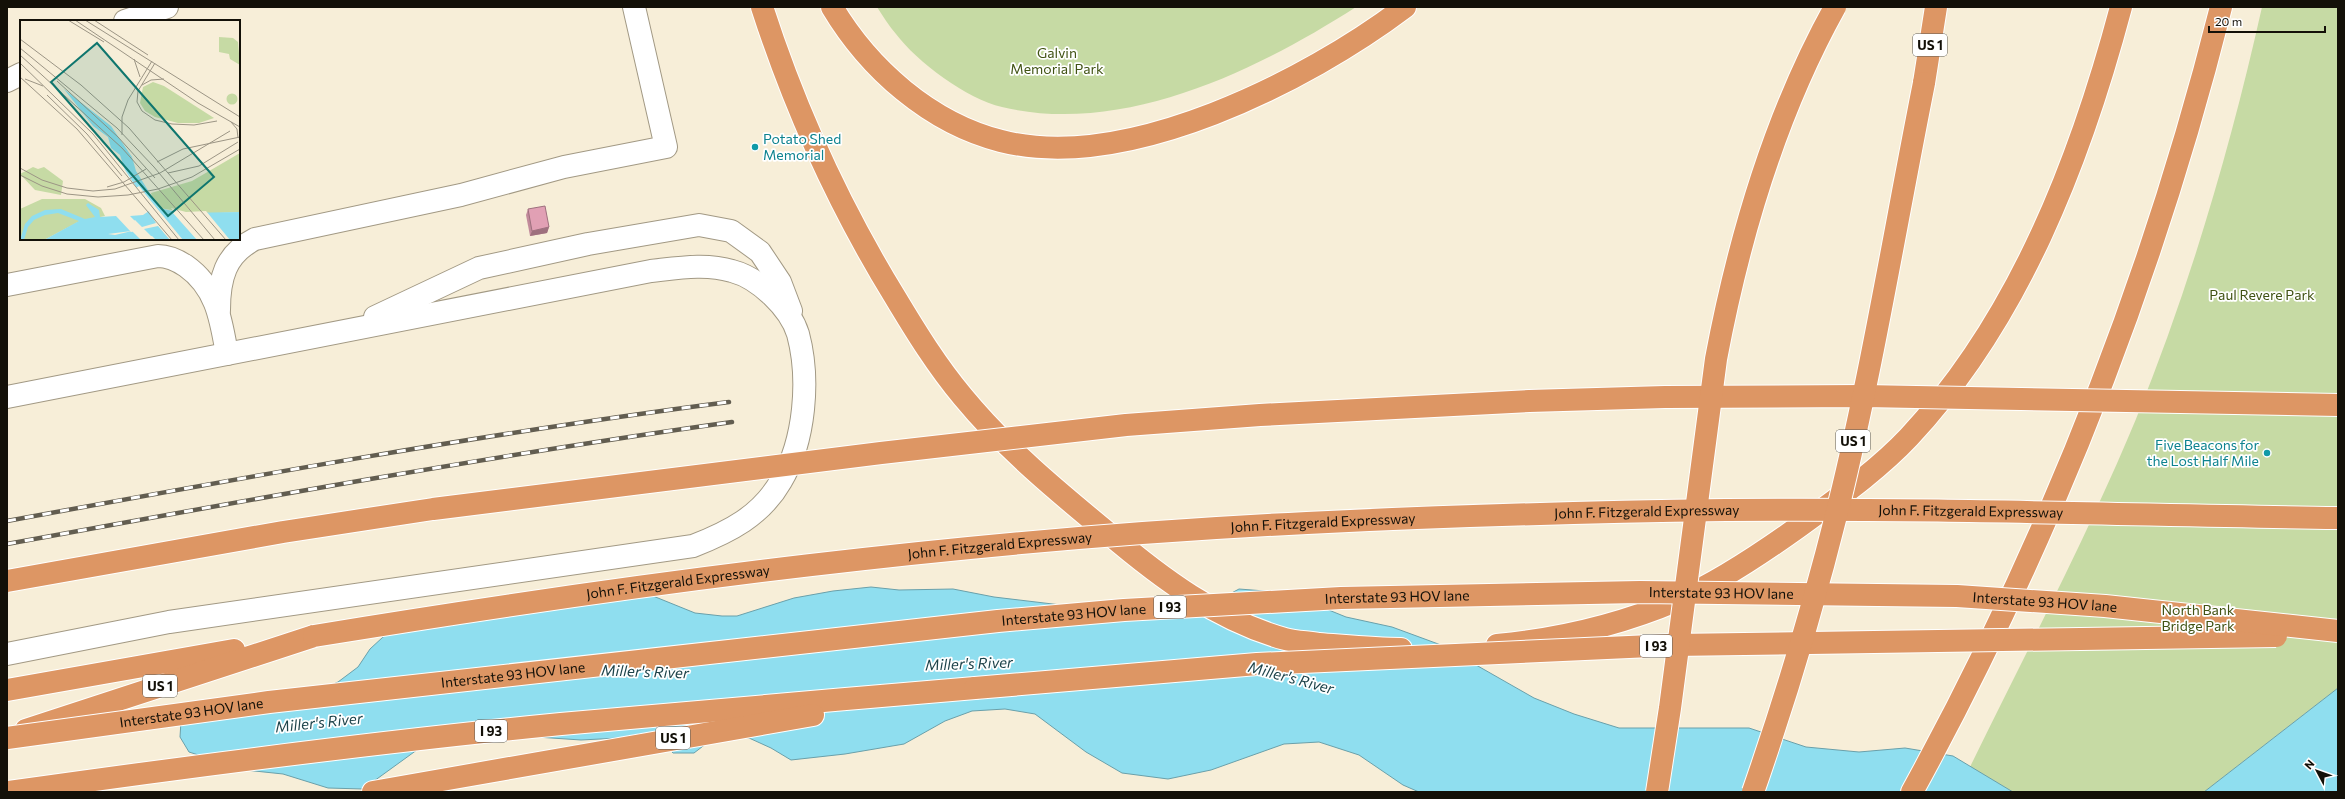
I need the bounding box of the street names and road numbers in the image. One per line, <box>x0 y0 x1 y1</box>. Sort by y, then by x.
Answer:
road number: US 1 <box>1913 34 1947 56</box>
road number: US 1 <box>1836 430 1870 452</box>
street label: John F. Fitzgerald Expressway <box>1554 501 1740 522</box>
street label: John F. Fitzgerald Expressway <box>1878 501 2064 521</box>
street label: John F. Fitzgerald Expressway <box>1230 509 1416 535</box>
street label: John F. Fitzgerald Expressway <box>907 528 1093 562</box>
street label: John F. Fitzgerald Expressway <box>585 561 771 602</box>
street label: Interstate 93 HOV lane <box>1649 583 1794 602</box>
street label: Interstate 93 HOV lane <box>1324 586 1470 607</box>
street label: Interstate 93 HOV lane <box>1972 588 2118 615</box>
road number: I 93 <box>1154 596 1186 618</box>
street label: Interstate 93 HOV lane <box>1001 600 1146 629</box>
road number: I 93 <box>1640 635 1672 657</box>
street label: Interstate 93 HOV lane <box>440 658 586 691</box>
road number: US 1 <box>143 675 177 697</box>
street label: Interstate 93 HOV lane <box>118 694 264 730</box>
road number: I 93 <box>475 720 507 742</box>
road number: US 1 <box>656 727 690 749</box>

